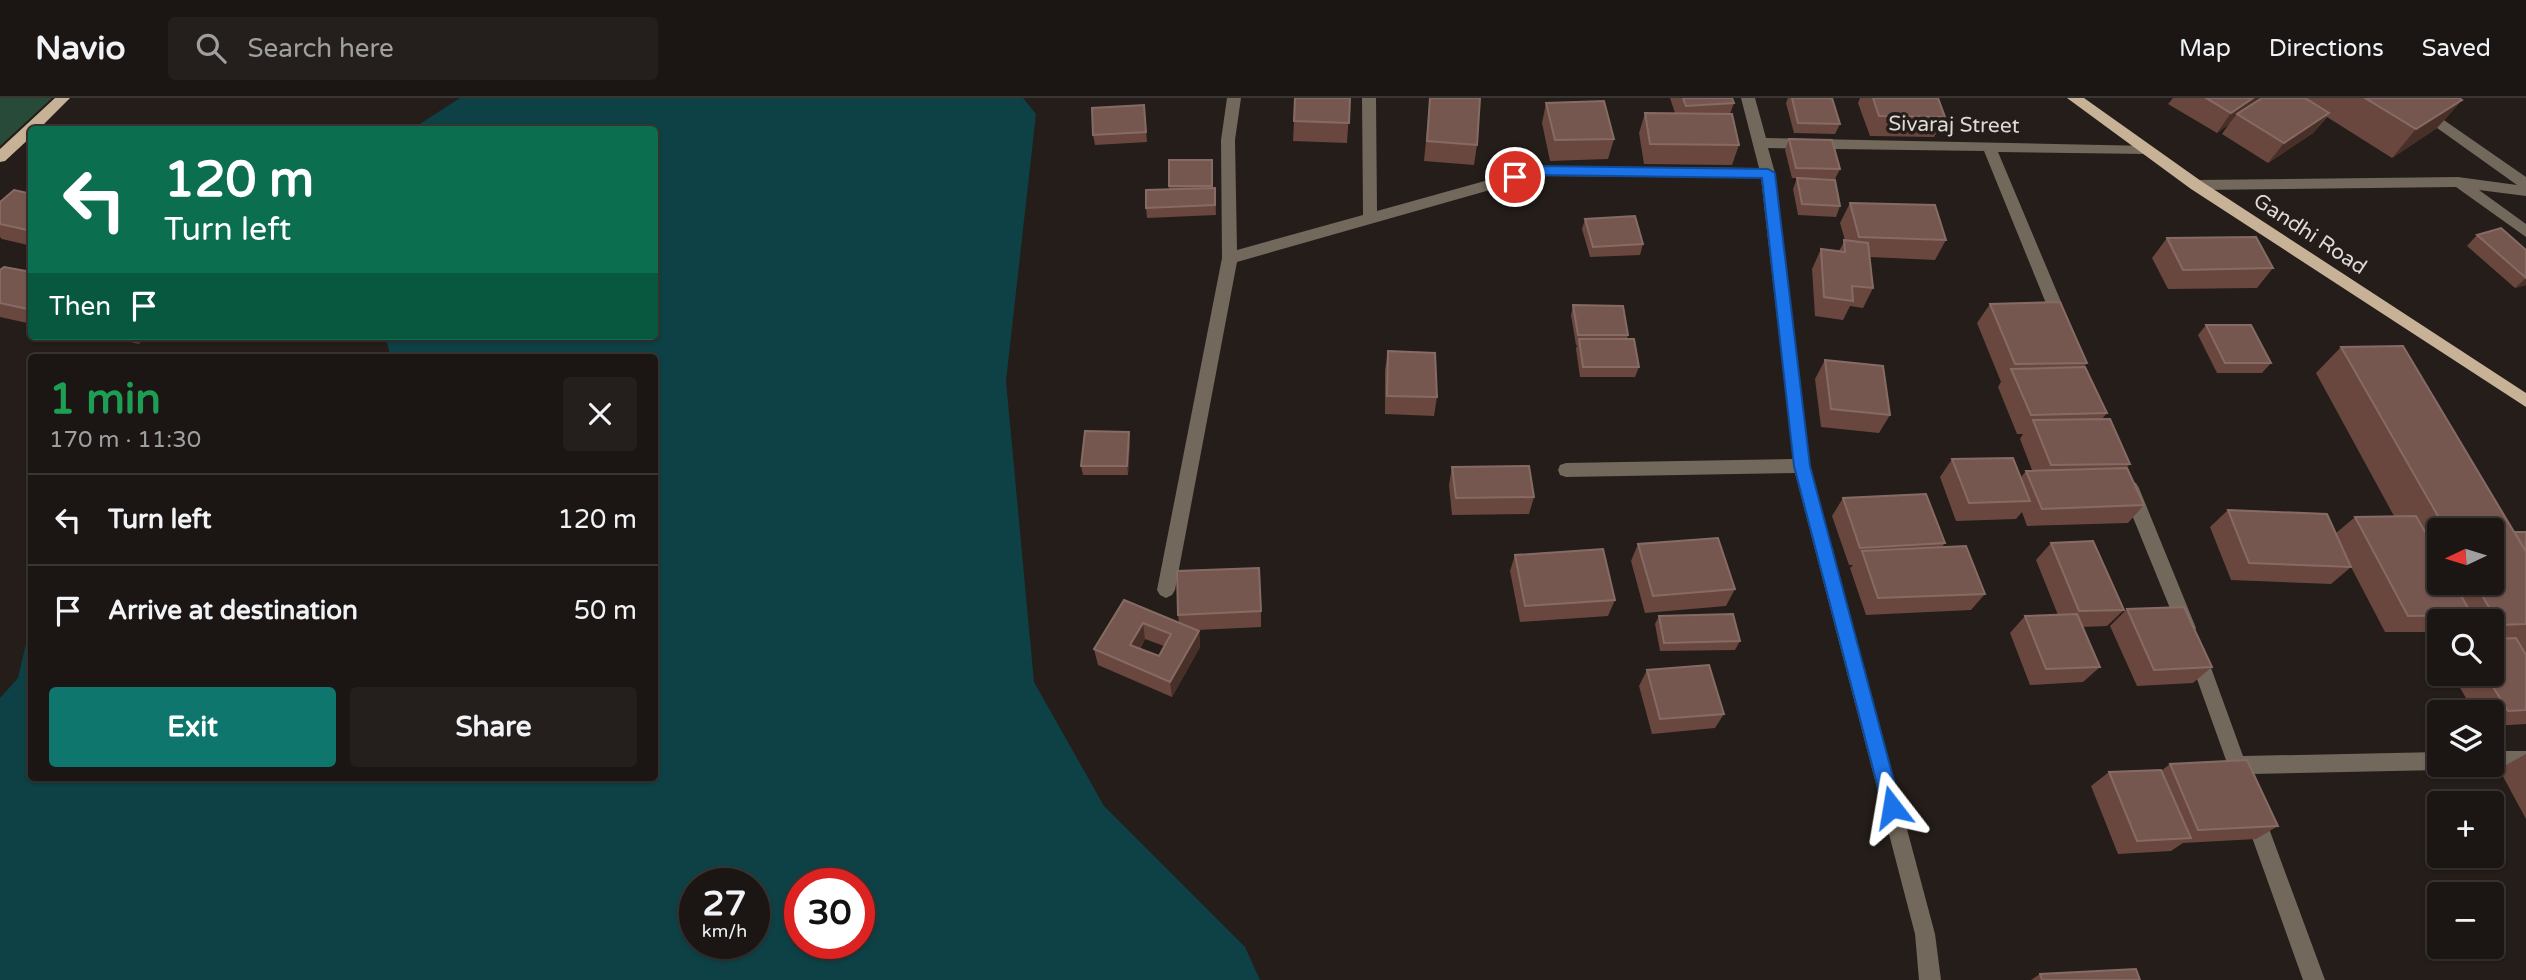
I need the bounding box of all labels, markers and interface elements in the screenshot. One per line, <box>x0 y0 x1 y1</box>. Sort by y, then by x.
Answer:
search box <box>168 17 658 80</box>
text: Navio <box>35 29 126 68</box>
icon: search <box>192 29 230 67</box>
text: Search here <box>248 33 394 64</box>
text: Map <box>2179 34 2231 63</box>
text: Directions <box>2269 34 2384 63</box>
text: Saved <box>2422 34 2491 63</box>
street label: Sivaraj Street <box>1888 111 2020 139</box>
pin <box>1485 147 1545 207</box>
text: 120 m <box>164 151 314 210</box>
icon: left <box>49 154 140 245</box>
icon: arrive <box>1496 158 1534 196</box>
street label: Gandhi Road <box>2249 188 2371 280</box>
text: Turn left <box>164 211 291 249</box>
icon: arrive <box>125 287 163 325</box>
text: Then <box>49 291 111 322</box>
text: 1 min <box>49 374 161 425</box>
button: close <box>563 377 637 451</box>
text: 170 m · 11:30 <box>49 426 201 454</box>
icon: left <box>49 501 87 539</box>
text: Turn left <box>108 504 211 535</box>
text: 120 m <box>557 504 637 535</box>
north arrow <box>2427 518 2504 595</box>
map controls <box>2427 518 2504 959</box>
icon: arrive <box>49 592 87 630</box>
text: Arrive at destination <box>108 595 358 626</box>
text: 50 m <box>574 595 637 626</box>
button: search <box>2427 609 2504 686</box>
button: Exit <box>49 687 336 767</box>
button: Share <box>350 687 637 767</box>
button: layers <box>2427 700 2504 777</box>
position arrow <box>1855 770 1929 844</box>
button: + <box>2427 791 2504 868</box>
speed limit sign: 30 <box>784 868 875 959</box>
button: − <box>2427 882 2504 959</box>
text: 27 <box>703 883 746 925</box>
text: km/h <box>702 920 747 942</box>

